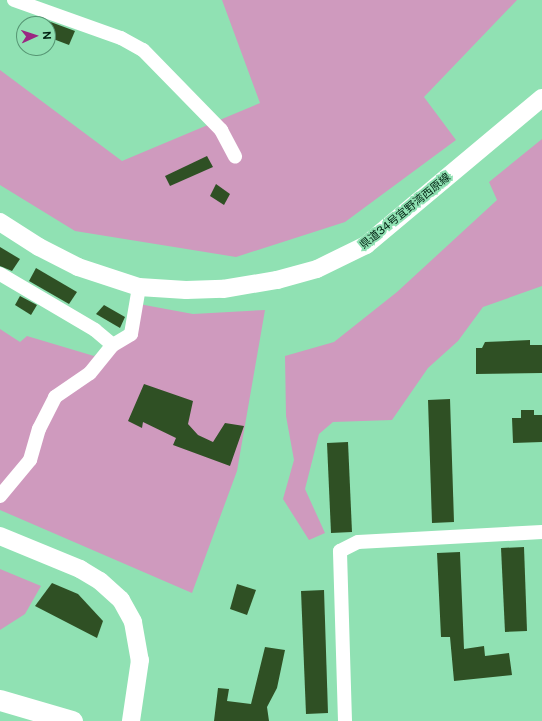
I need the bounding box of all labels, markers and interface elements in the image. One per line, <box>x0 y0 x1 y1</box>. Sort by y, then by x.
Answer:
north arrow <box>16 16 56 56</box>
text: N <box>41 31 53 40</box>
street label: 県道34号宜野湾西原線 <box>357 170 453 252</box>

